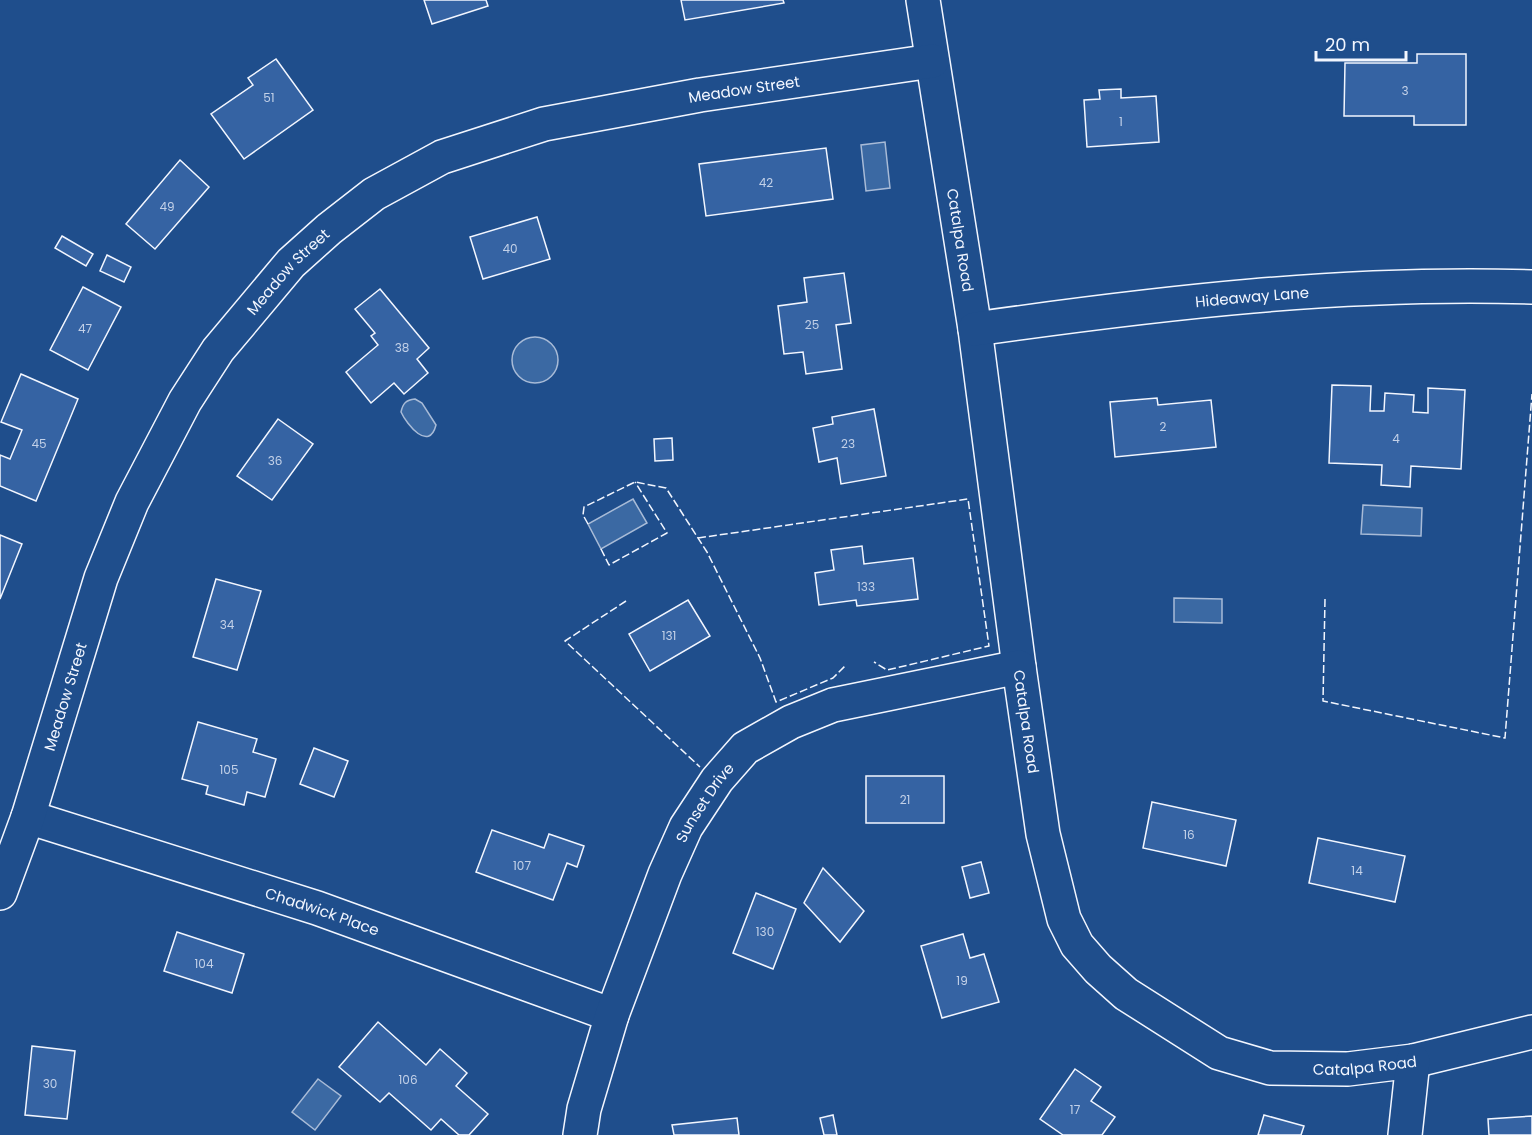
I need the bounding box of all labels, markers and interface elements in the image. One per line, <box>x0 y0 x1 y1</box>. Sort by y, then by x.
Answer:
scale bar <box>1316 24 1406 62</box>
text: 20 m <box>1325 32 1370 57</box>
street label: Meadow Street <box>686 70 801 107</box>
house number: 3 <box>1401 82 1409 99</box>
house number: 51 <box>263 89 275 106</box>
house number: 1 <box>1119 113 1123 130</box>
house number: 42 <box>759 174 773 191</box>
street label: Catalpa Road <box>942 187 979 293</box>
house number: 49 <box>159 198 175 215</box>
street label: Meadow Street <box>241 223 334 319</box>
house number: 40 <box>502 240 518 257</box>
street label: Hideaway Lane <box>1194 281 1310 312</box>
house number: 25 <box>805 316 819 333</box>
house number: 47 <box>78 320 92 337</box>
house number: 38 <box>395 339 409 356</box>
house number: 2 <box>1160 418 1167 435</box>
house number: 4 <box>1392 430 1400 447</box>
house number: 45 <box>31 435 47 452</box>
house number: 23 <box>841 435 855 452</box>
house number: 36 <box>268 452 282 469</box>
house number: 133 <box>857 578 875 595</box>
house number: 34 <box>220 616 235 633</box>
house number: 131 <box>662 627 676 644</box>
street label: Meadow Street <box>38 640 91 753</box>
street label: Catalpa Road <box>1009 668 1045 775</box>
street label: Sunset Drive <box>670 758 738 846</box>
house number: 105 <box>220 761 238 778</box>
house number: 21 <box>900 791 910 808</box>
house number: 16 <box>1183 826 1195 843</box>
house number: 107 <box>513 857 531 874</box>
house number: 14 <box>1351 862 1363 879</box>
street label: Chadwick Place <box>263 882 382 940</box>
house number: 130 <box>756 923 774 940</box>
house number: 104 <box>195 955 214 972</box>
house number: 19 <box>956 972 968 989</box>
street label: Catalpa Road <box>1313 1050 1418 1080</box>
house number: 106 <box>399 1071 418 1088</box>
house number: 30 <box>43 1075 57 1092</box>
house number: 17 <box>1070 1101 1081 1118</box>

